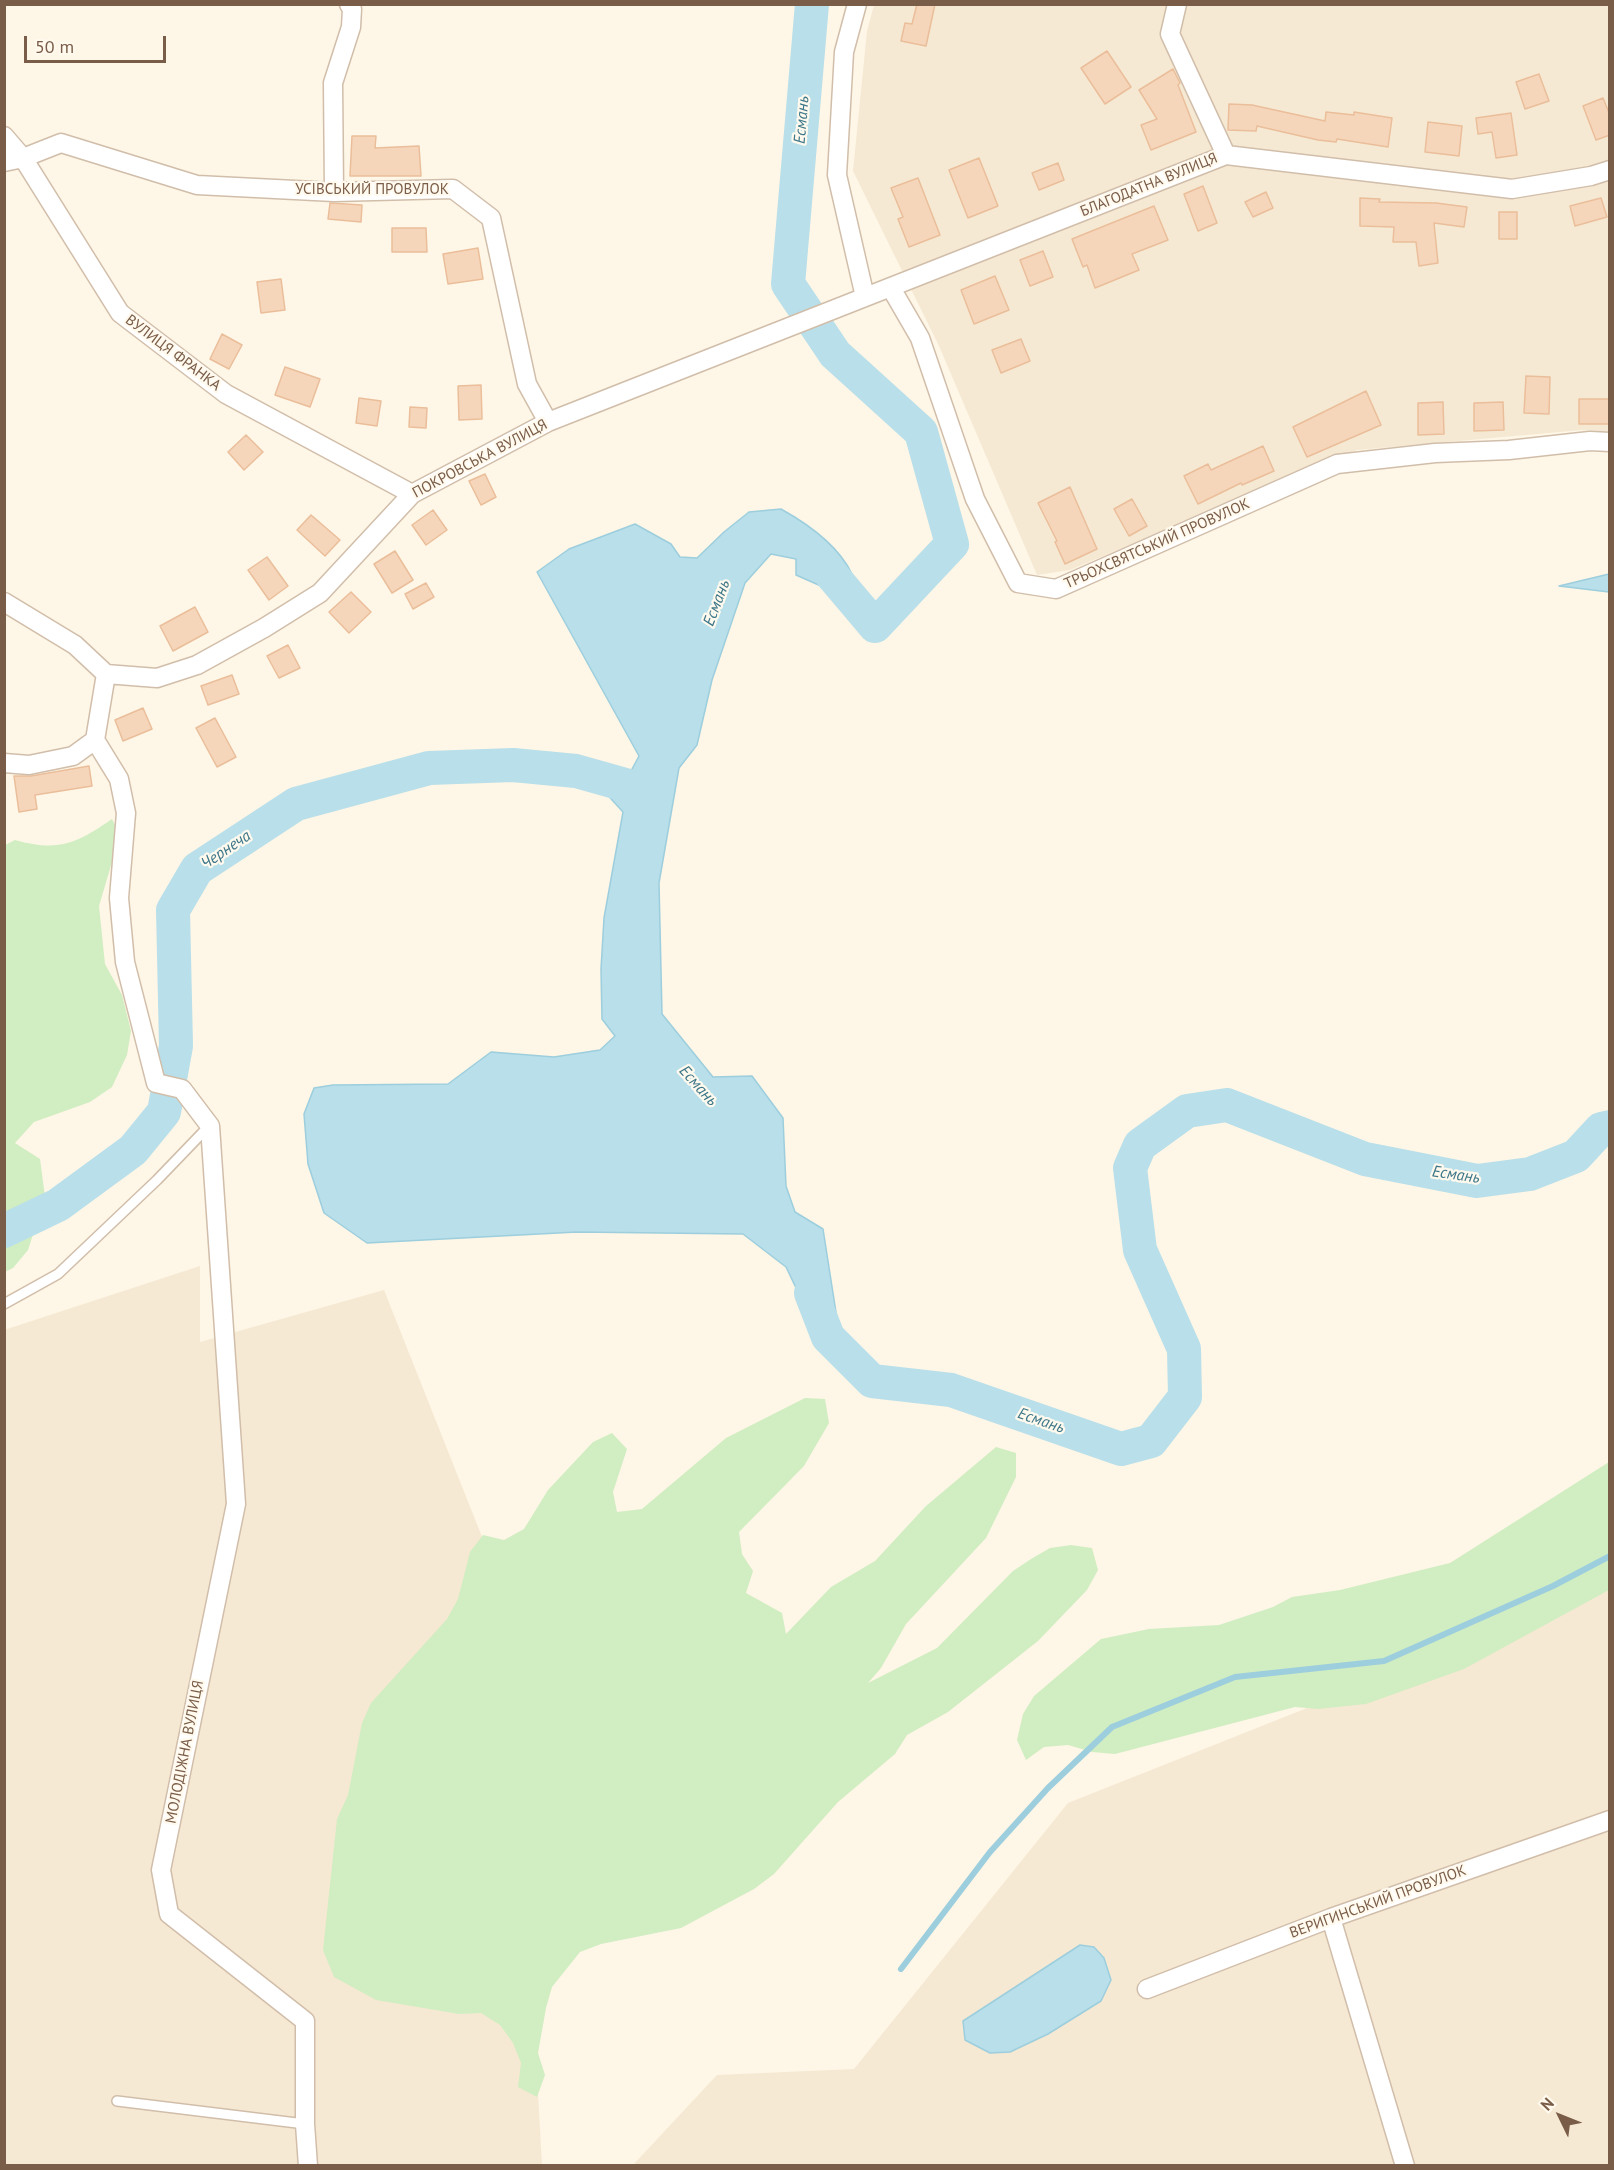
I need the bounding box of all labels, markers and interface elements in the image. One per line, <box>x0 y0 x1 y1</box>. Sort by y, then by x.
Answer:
scale bar <box>27 24 170 62</box>
text: 50 m <box>35 35 74 58</box>
water label: Есмань <box>790 95 814 145</box>
street label: БЛАГОДАТНА ВУЛИЦЯ <box>1078 149 1220 221</box>
street label: УСІВСЬКИЙ ПРОВУЛОК <box>295 181 449 199</box>
street label: ВУЛИЦЯ ФРАНКА <box>122 311 224 395</box>
street label: ПОКРОВСЬКА ВУЛИЦЯ <box>409 416 551 502</box>
street label: ТРЬОХСВЯТСЬКИЙ ПРОВУЛОК <box>1061 495 1253 593</box>
water label: Есмань <box>699 577 735 629</box>
water label: Чернеча <box>198 827 254 873</box>
water label: Есмань <box>675 1062 721 1110</box>
water label: Есмань <box>1431 1162 1481 1188</box>
water label: Есмань <box>1015 1404 1067 1438</box>
street label: МОЛОДІЖНА ВУЛИЦЯ <box>162 1679 208 1825</box>
street label: ВЕРИГИНСЬКИЙ ПРОВУЛОК <box>1287 1862 1469 1942</box>
north arrow <box>1530 2086 1590 2146</box>
text: N <box>1536 2093 1558 2114</box>

